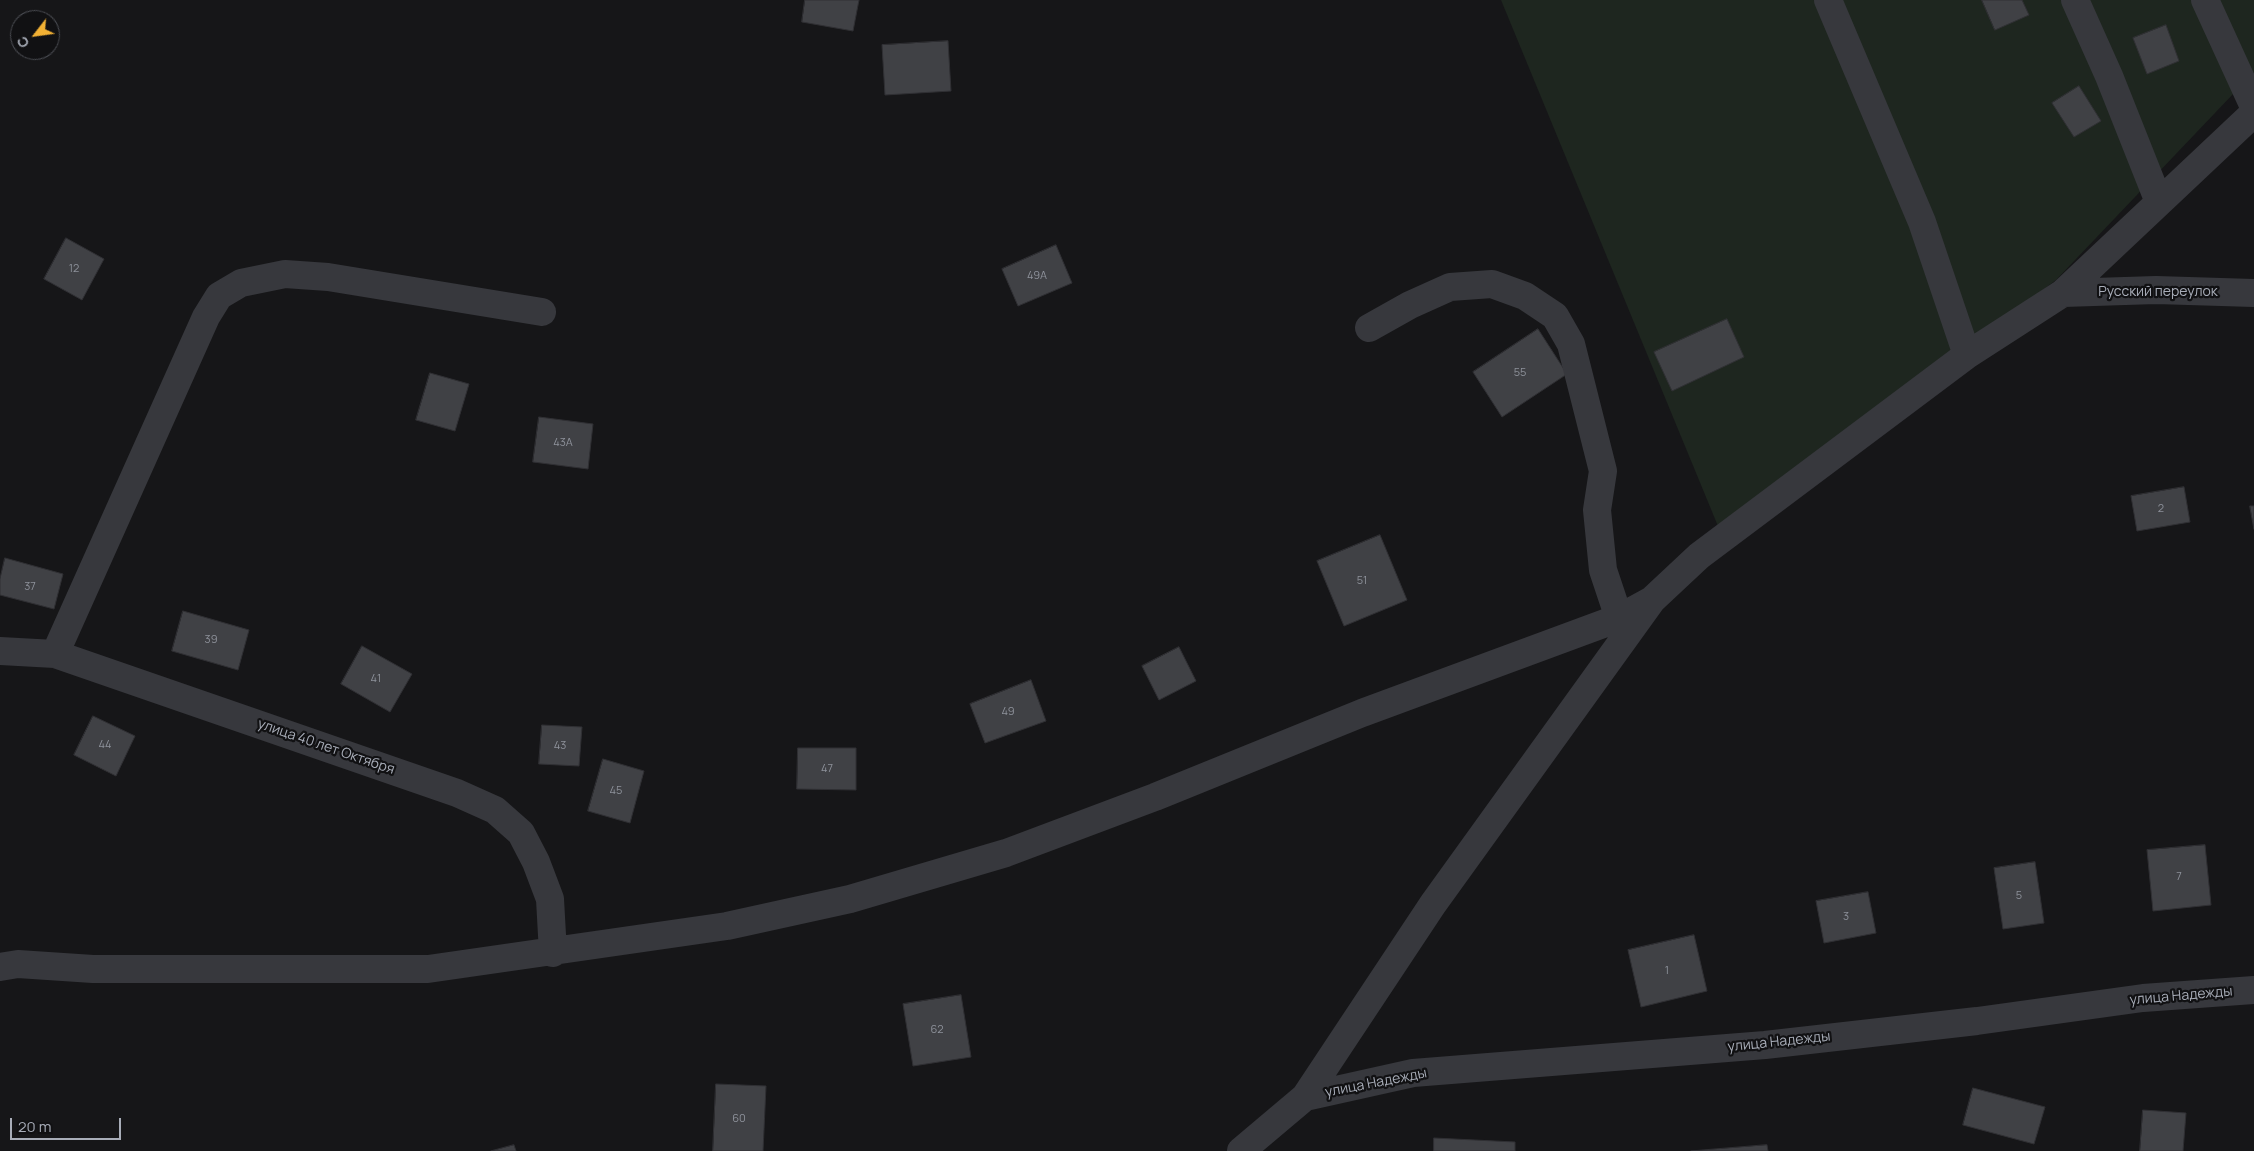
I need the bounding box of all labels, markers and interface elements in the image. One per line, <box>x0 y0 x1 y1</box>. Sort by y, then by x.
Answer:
north arrow <box>10 10 60 60</box>
text: С <box>12 33 33 51</box>
house number: 12 <box>69 262 79 276</box>
house number: 49А <box>1027 269 1047 283</box>
street label: Русский переулок <box>2098 284 2218 300</box>
house number: 55 <box>1514 366 1526 380</box>
house number: 43А <box>553 436 573 450</box>
house number: 2 <box>2158 502 2164 516</box>
house number: 51 <box>1357 574 1367 588</box>
house number: 37 <box>24 580 36 594</box>
house number: 39 <box>205 633 217 647</box>
house number: 41 <box>371 672 381 686</box>
house number: 49 <box>1001 705 1015 719</box>
street label: улица 40 лет Октября <box>255 716 397 778</box>
house number: 44 <box>98 738 112 752</box>
house number: 43 <box>554 739 566 753</box>
house number: 47 <box>821 762 833 776</box>
house number: 45 <box>610 784 622 798</box>
house number: 7 <box>2176 870 2182 884</box>
house number: 5 <box>2016 889 2022 903</box>
house number: 3 <box>1843 910 1849 924</box>
house number: 1 <box>1665 964 1669 978</box>
street label: улица Надежды <box>2129 983 2233 1009</box>
house number: 62 <box>930 1023 944 1037</box>
street label: улица Надежды <box>1727 1028 1831 1056</box>
street label: улица Надежды <box>1324 1065 1428 1101</box>
scale bar <box>12 1108 124 1140</box>
house number: 60 <box>732 1112 746 1126</box>
text: 20 m <box>18 1116 51 1137</box>

